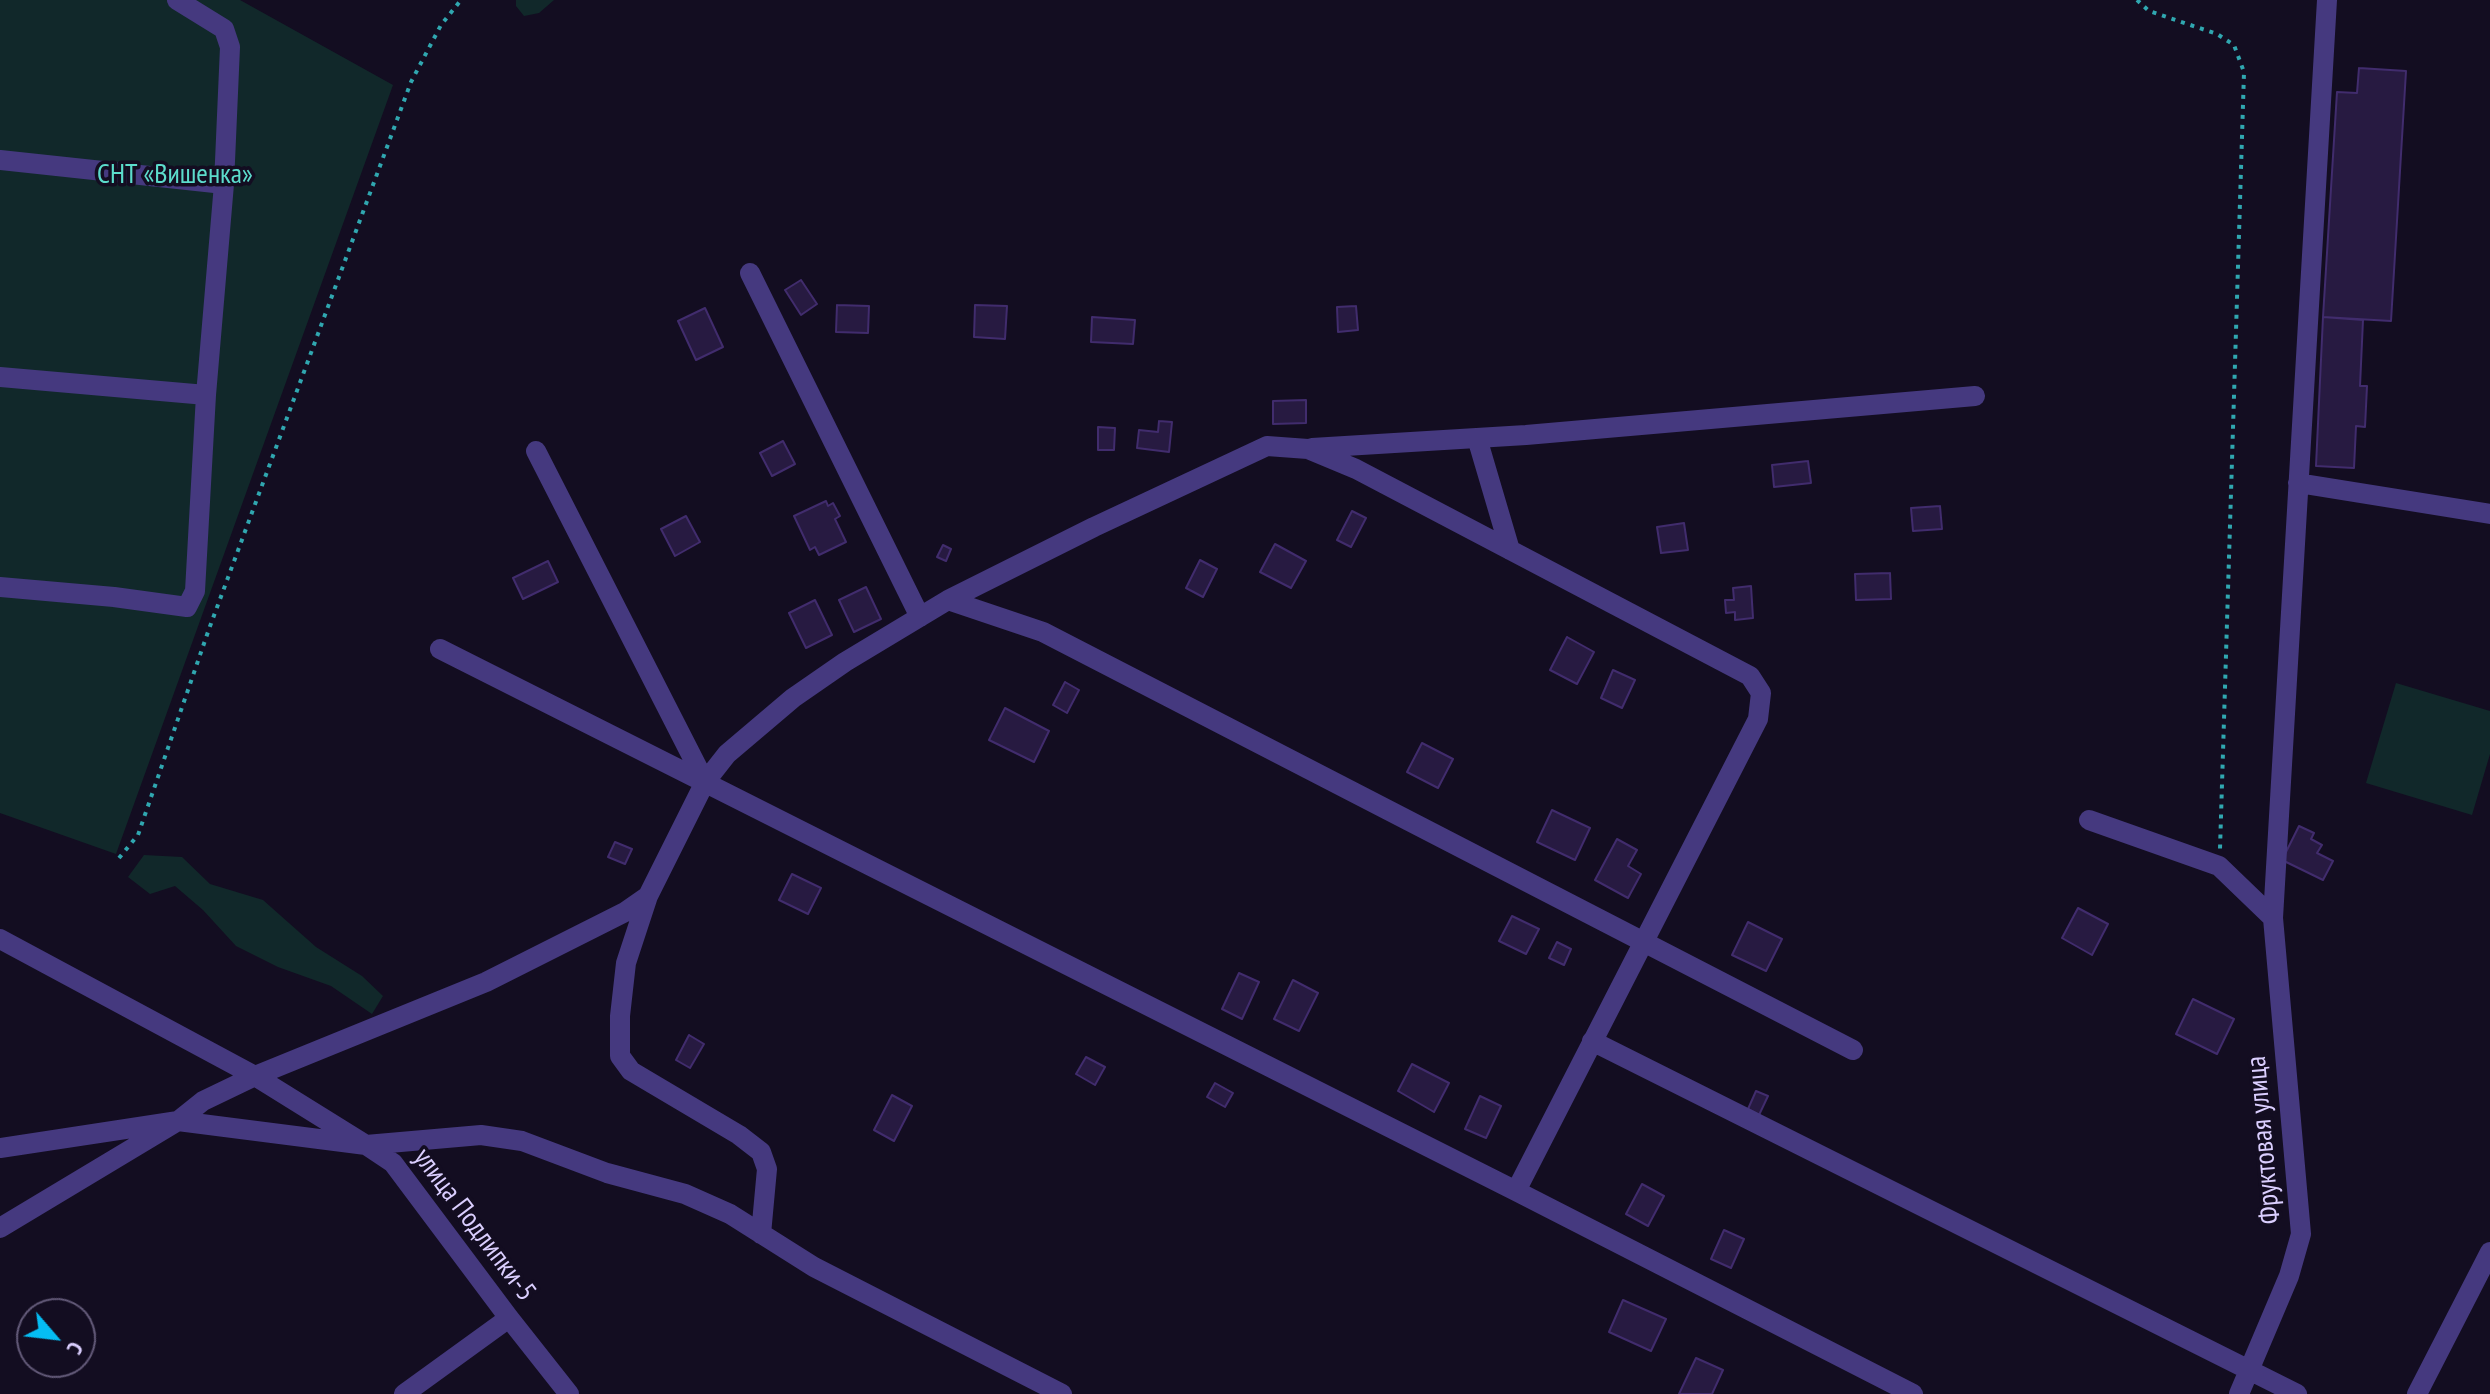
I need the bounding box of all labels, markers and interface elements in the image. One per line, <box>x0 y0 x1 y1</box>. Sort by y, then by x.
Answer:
park label: СНТ «Вишенка» <box>97 158 253 192</box>
street label: Фруктовая улица <box>2240 1055 2288 1225</box>
street label: улица Подлипки-5 <box>406 1142 542 1308</box>
north arrow <box>16 1298 96 1378</box>
text: С <box>61 1337 90 1359</box>

